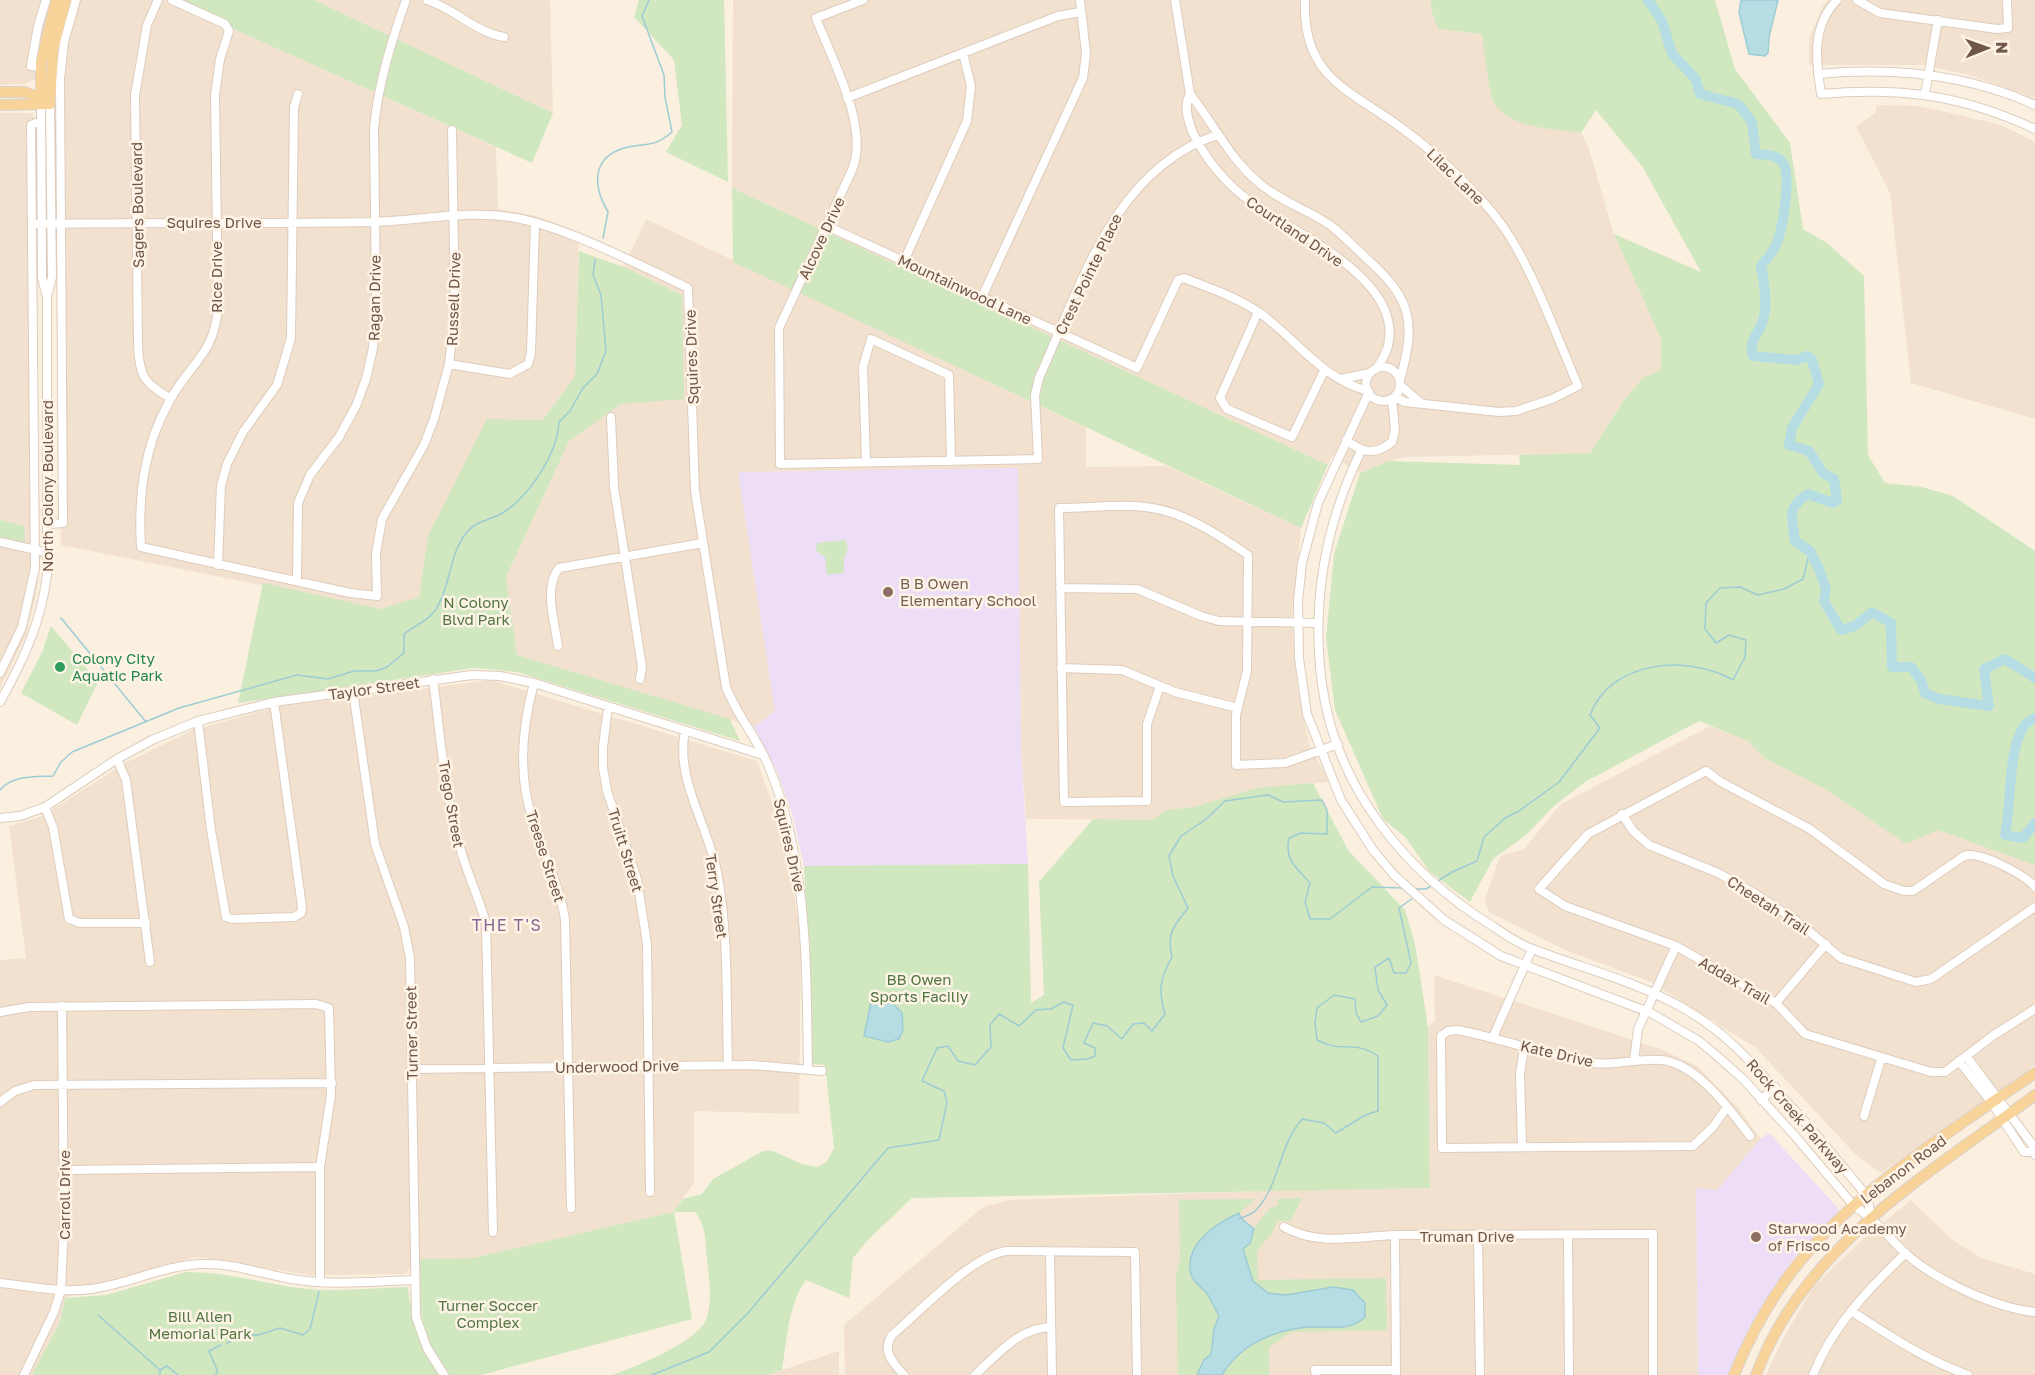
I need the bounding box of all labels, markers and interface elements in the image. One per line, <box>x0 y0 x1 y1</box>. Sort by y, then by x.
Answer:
north arrow <box>1957 18 2017 78</box>
text: N <box>1992 41 2012 54</box>
street label: Sagers Boulevard <box>127 142 147 268</box>
street label: Lilac Lane <box>1424 144 1489 208</box>
street label: Courtland Drive <box>1243 192 1347 270</box>
street label: Alcove Drive <box>794 194 848 282</box>
street label: Crest Pointe Place <box>1051 210 1125 337</box>
street label: Squires Drive <box>166 213 262 231</box>
street label: Rice Drive <box>207 241 225 313</box>
street label: Mountainwood Lane <box>895 250 1035 328</box>
street label: Russell Drive <box>442 251 464 346</box>
street label: Ragan Drive <box>364 254 384 341</box>
street label: Squires Drive <box>680 309 702 405</box>
street label: North Colony Boulevard <box>38 400 56 572</box>
place label: B B Owen Elementary School <box>900 574 1036 609</box>
marker: B B Owen Elementary School <box>881 585 895 599</box>
park label: N Colony Blvd Park <box>442 593 511 628</box>
place label: Colony City Aquatic Park <box>72 649 163 684</box>
marker: Colony City Aquatic Park <box>53 660 67 674</box>
street label: Taylor Street <box>327 673 421 703</box>
street label: Trego Street <box>435 759 469 849</box>
street label: Squires Drive <box>771 797 810 894</box>
street label: Truitt Street <box>605 806 647 894</box>
street label: Treese Street <box>523 808 569 904</box>
street label: Terry Street <box>702 852 732 940</box>
street label: Cheetah Trail <box>1724 872 1814 939</box>
district label: THE T'S <box>472 915 542 935</box>
street label: Addax Trail <box>1696 952 1774 1008</box>
park label: BB Owen Sports Faciliy <box>870 970 969 1005</box>
street label: Turner Street <box>401 985 421 1081</box>
street label: Kate Drive <box>1519 1036 1595 1070</box>
street label: Rock Creek Parkway <box>1743 1055 1853 1177</box>
street label: Underwood Drive <box>555 1056 680 1076</box>
street label: Lebanon Road <box>1857 1131 1949 1207</box>
street label: Carroll Drive <box>55 1150 73 1240</box>
place label: Starwood Academy of Frisco <box>1768 1219 1907 1254</box>
street label: Truman Drive <box>1420 1227 1515 1245</box>
marker: Starwood Academy of Frisco <box>1749 1230 1763 1244</box>
park label: Turner Soccer Complex <box>438 1296 538 1331</box>
park label: Bill Allen Memorial Park <box>148 1307 252 1342</box>

